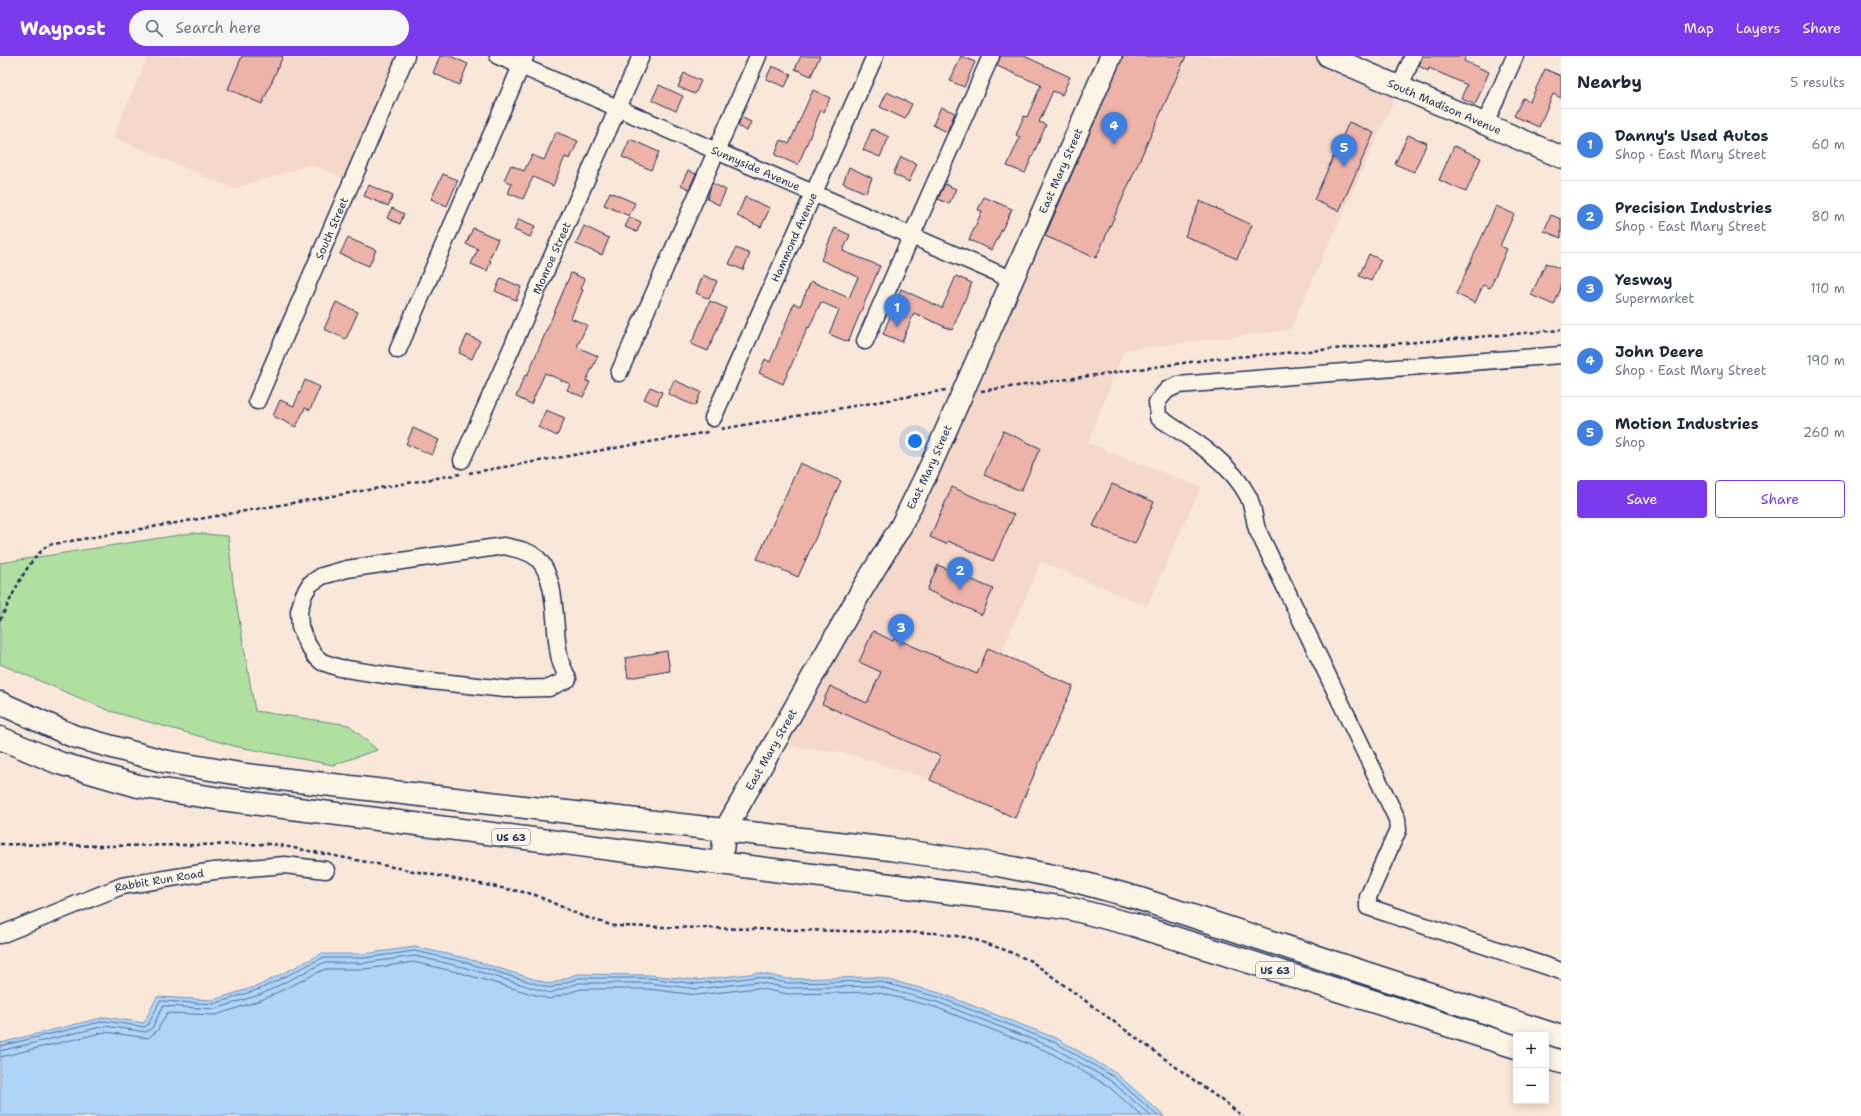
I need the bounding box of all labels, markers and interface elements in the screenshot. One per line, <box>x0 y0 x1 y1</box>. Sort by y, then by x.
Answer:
search box <box>129 10 409 46</box>
text: Waypost <box>20 16 105 41</box>
icon: search <box>143 17 165 39</box>
text: Search here <box>175 18 261 38</box>
text: Map <box>1684 19 1714 37</box>
text: Layers <box>1736 19 1780 37</box>
text: Share <box>1802 19 1841 37</box>
text: Nearby <box>1577 71 1642 93</box>
text: 5 results <box>1790 74 1845 91</box>
street label: South Madison Avenue <box>1385 75 1504 138</box>
pin: 4 <box>1101 112 1127 145</box>
street label: East Mary Street <box>1035 125 1086 216</box>
text: Danny's Used Autos <box>1615 126 1768 146</box>
pin: 5 <box>1331 134 1357 167</box>
text: 1 <box>1587 136 1593 153</box>
text: 60 m <box>1812 136 1845 153</box>
street label: Sunnyside Avenue <box>709 142 803 194</box>
text: Shop · East Mary Street <box>1615 146 1766 163</box>
street label: Hammond Avenue <box>767 190 820 284</box>
street label: South Street <box>311 195 352 262</box>
text: Precision Industries <box>1615 198 1772 218</box>
text: 2 <box>1585 208 1595 225</box>
text: 80 m <box>1811 208 1845 225</box>
text: Shop · East Mary Street <box>1615 218 1766 235</box>
street label: Monroe Street <box>529 219 574 296</box>
text: Yesway <box>1615 270 1672 290</box>
text: 3 <box>1585 280 1595 297</box>
text: 110 m <box>1810 280 1845 297</box>
text: Supermarket <box>1615 290 1694 307</box>
pin: 1 <box>884 294 910 327</box>
text: John Deere <box>1615 342 1704 362</box>
text: 4 <box>1585 352 1595 369</box>
text: 190 m <box>1806 352 1845 369</box>
text: Shop · East Mary Street <box>1615 362 1766 379</box>
text: Motion Industries <box>1615 414 1759 434</box>
street label: East Mary Street <box>903 422 955 512</box>
text: 5 <box>1586 424 1594 441</box>
text: 260 m <box>1803 424 1845 441</box>
your location <box>905 431 925 451</box>
text: Shop <box>1615 434 1645 451</box>
button: Save <box>1577 480 1707 518</box>
button: Share <box>1715 480 1845 518</box>
pin: 2 <box>947 557 973 590</box>
pin: 3 <box>888 614 914 647</box>
street label: East Mary Street <box>742 706 800 793</box>
road number: US 63 <box>492 829 530 845</box>
street label: Rabbit Run Road <box>112 865 205 896</box>
road number: US 63 <box>1256 962 1294 978</box>
map controls <box>1513 1032 1549 1104</box>
button: + <box>1513 1032 1549 1068</box>
button: − <box>1513 1068 1549 1104</box>

